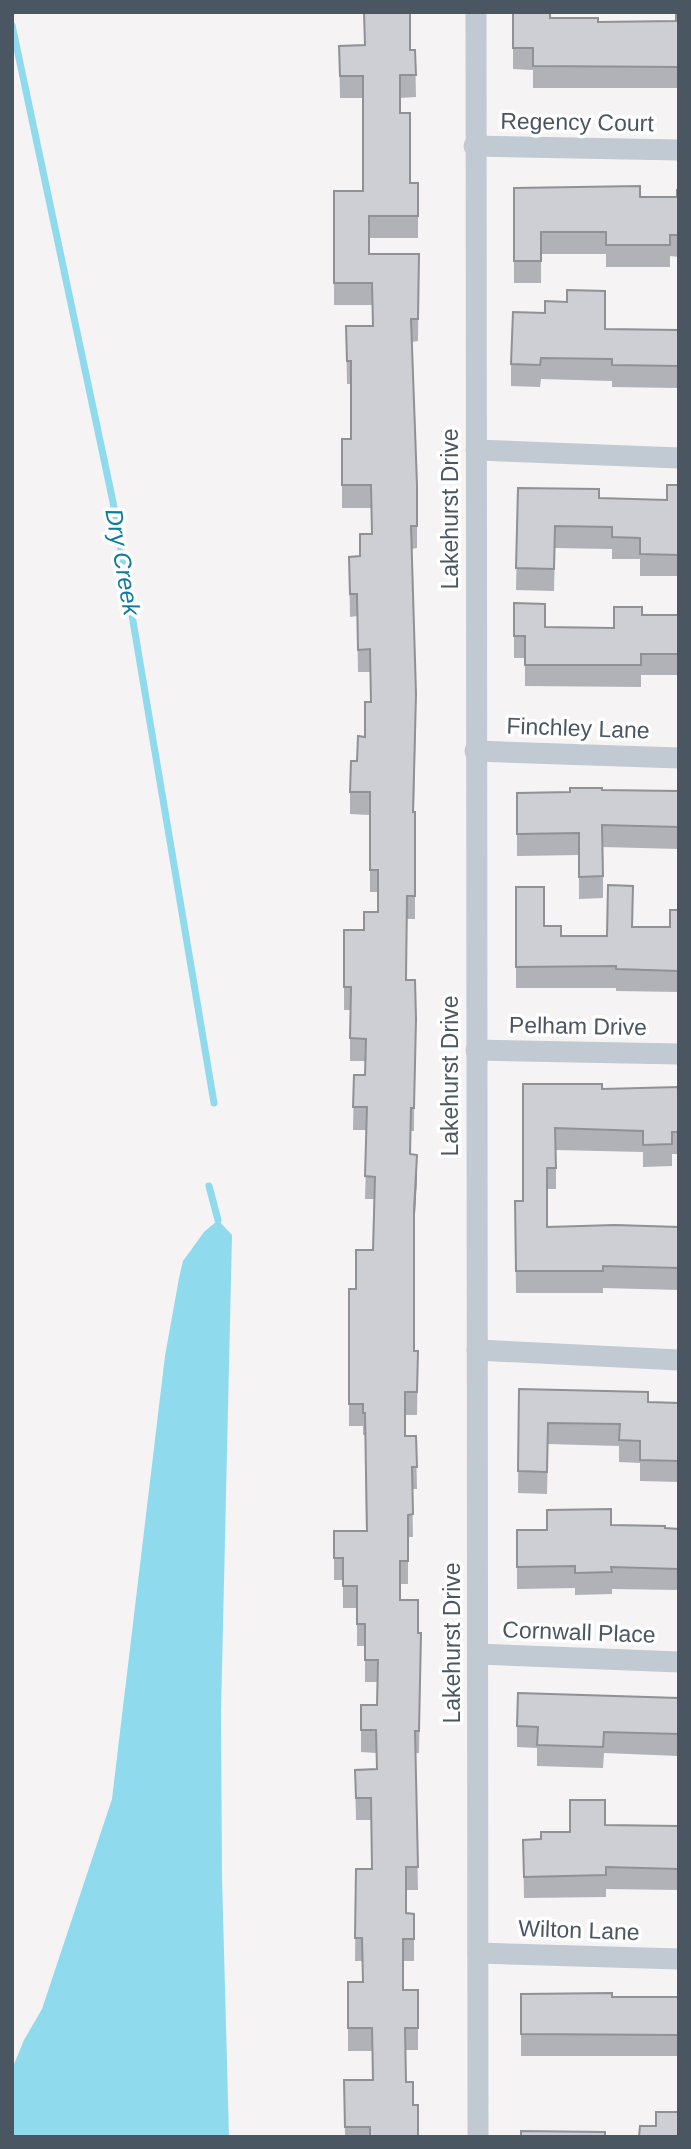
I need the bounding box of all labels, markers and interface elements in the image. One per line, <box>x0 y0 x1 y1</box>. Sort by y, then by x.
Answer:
street label: Regency Court <box>500 108 655 136</box>
street label: Lakehurst Drive <box>437 428 463 590</box>
water label: Dry Creek <box>100 506 146 619</box>
street label: Finchley Lane <box>506 713 650 743</box>
street label: Lakehurst Drive <box>437 995 463 1157</box>
street label: Pelham Drive <box>509 1012 647 1040</box>
street label: Lakehurst Drive <box>439 1562 465 1724</box>
street label: Cornwall Place <box>502 1616 656 1648</box>
street label: Wilton Lane <box>518 1915 640 1945</box>

